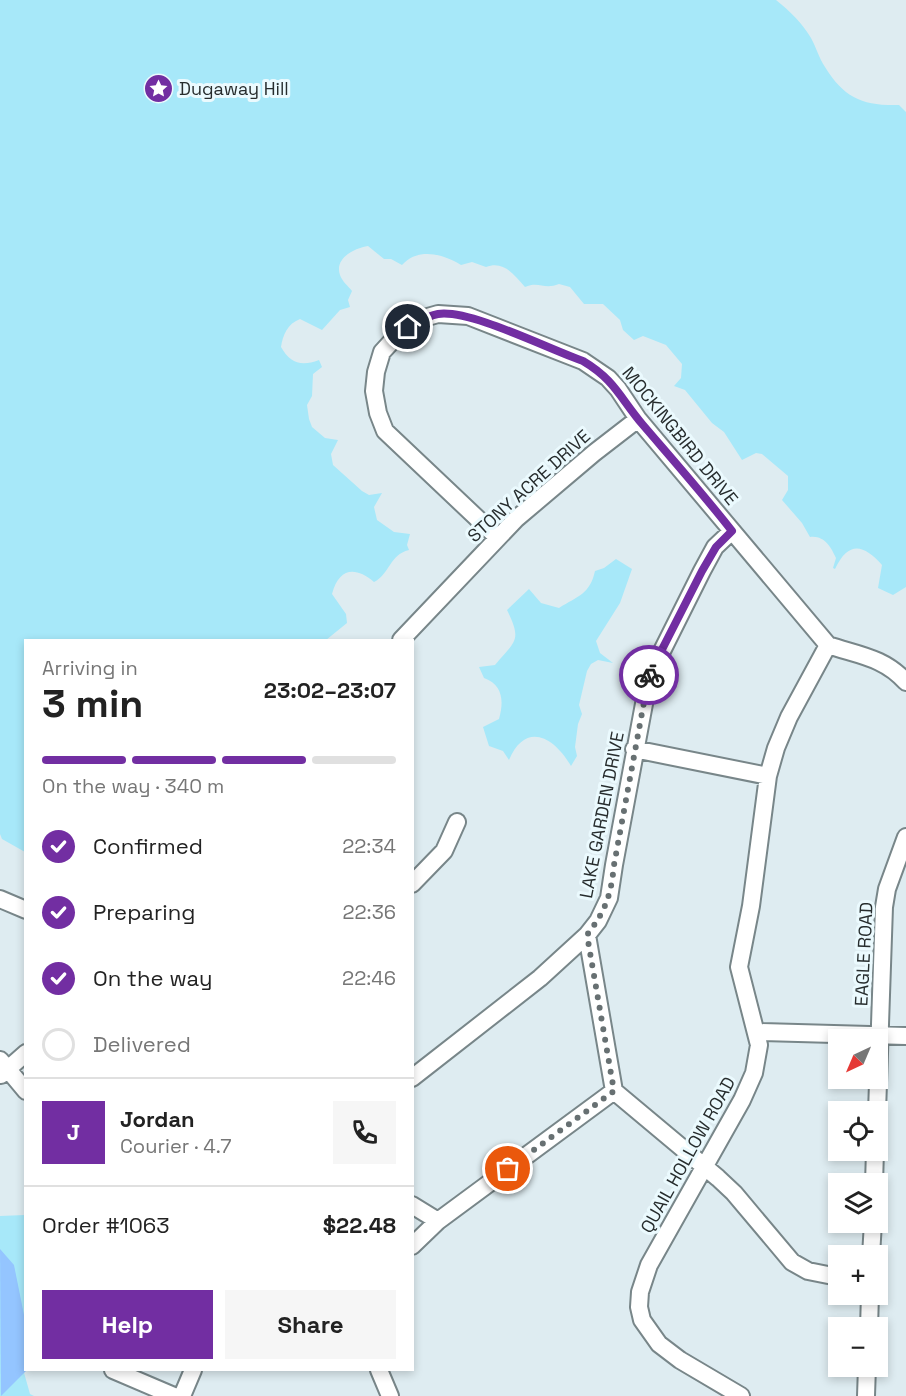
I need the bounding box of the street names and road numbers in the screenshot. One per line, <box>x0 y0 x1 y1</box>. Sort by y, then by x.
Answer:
street label: MOCKINGBIRD DRIVE <box>617 362 743 510</box>
street label: STONY ACRE DRIVE <box>462 424 595 547</box>
street label: LAKE GARDEN DRIVE <box>574 730 629 900</box>
street label: EAGLE ROAD <box>849 901 878 1007</box>
street label: QUAIL HOLLOW ROAD <box>635 1073 740 1237</box>

